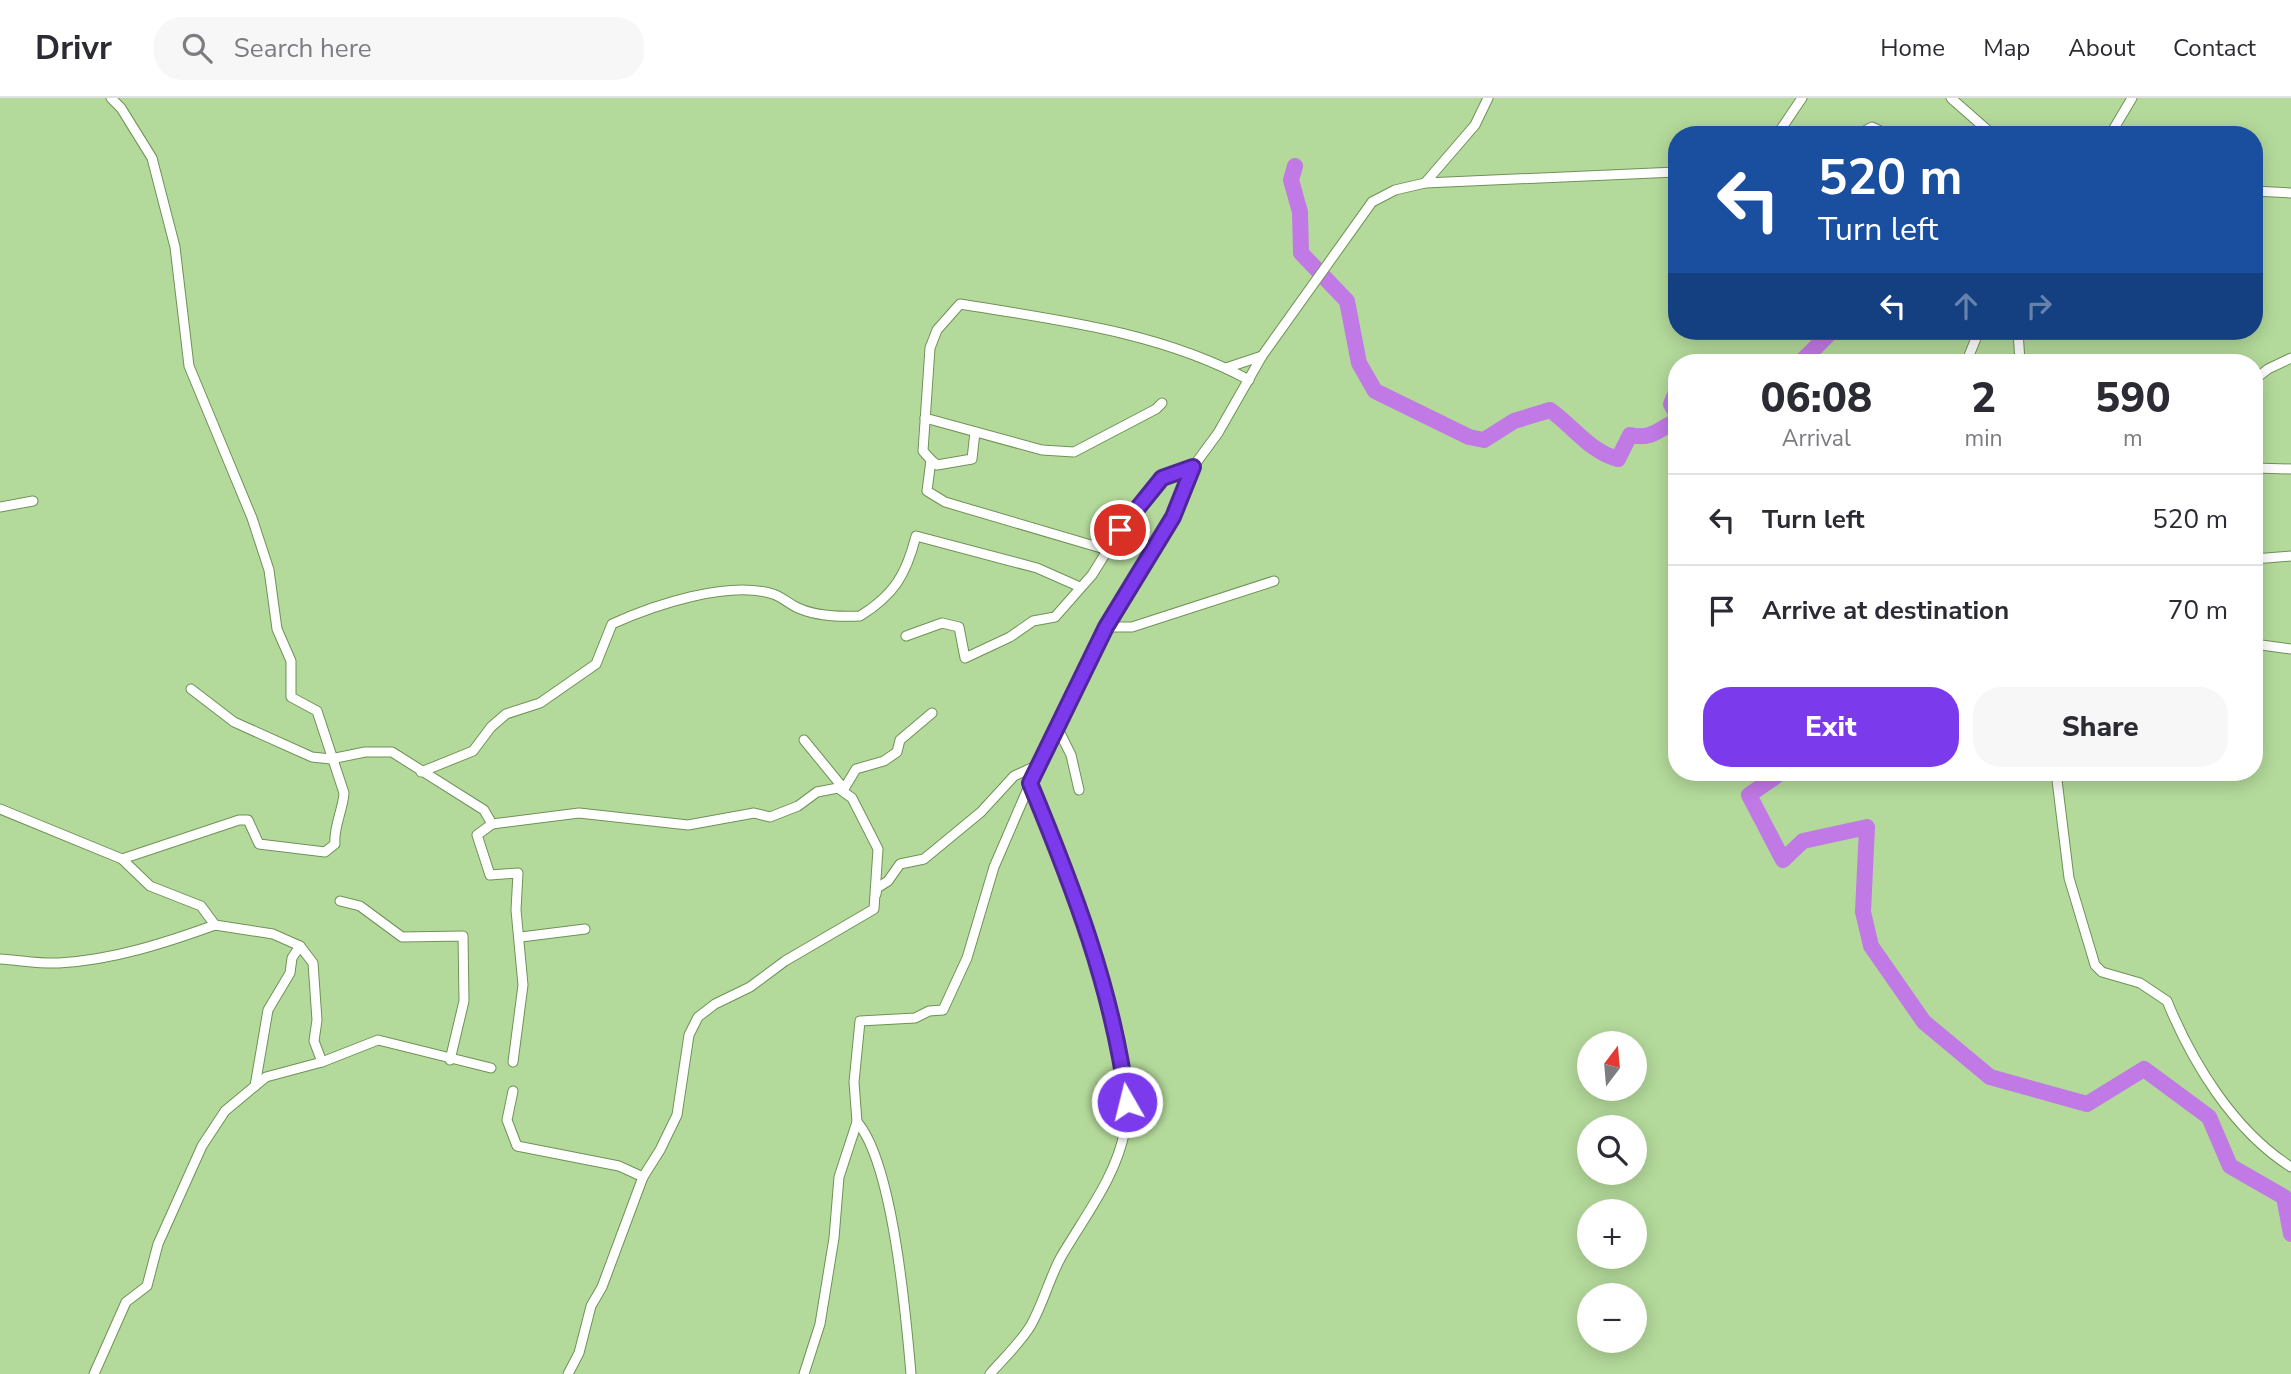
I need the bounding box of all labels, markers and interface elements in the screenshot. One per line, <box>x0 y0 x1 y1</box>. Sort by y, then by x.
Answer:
search box <box>154 17 644 80</box>
text: Drivr <box>35 26 112 71</box>
icon: search <box>178 29 216 67</box>
text: Search here <box>234 31 372 66</box>
text: Home <box>1880 32 1945 64</box>
text: Map <box>1983 32 2030 64</box>
text: About <box>2068 32 2135 64</box>
text: Contact <box>2173 32 2256 64</box>
text: 520 m <box>1818 144 1962 211</box>
icon: left <box>1703 154 1794 245</box>
text: Turn left <box>1818 208 1938 251</box>
icon: left <box>1874 287 1912 325</box>
icon: ahead <box>1947 287 1985 325</box>
icon: right <box>2020 287 2058 325</box>
text: 06:08 <box>1760 370 1872 427</box>
text: 2 <box>1971 370 1996 427</box>
text: 590 <box>2095 370 2171 427</box>
text: Arrival <box>1782 423 1851 454</box>
text: min <box>1965 423 2003 454</box>
text: m <box>2123 423 2143 454</box>
pin <box>1090 500 1150 560</box>
icon: left <box>1703 501 1741 539</box>
text: Turn left <box>1762 502 1865 537</box>
text: 520 m <box>2152 502 2228 537</box>
icon: arrive <box>1101 511 1139 549</box>
icon: arrive <box>1703 592 1741 630</box>
text: Arrive at destination <box>1762 593 2009 628</box>
text: 70 m <box>2168 593 2228 628</box>
button: Exit <box>1703 687 1959 767</box>
button: Share <box>1973 687 2228 767</box>
north arrow <box>1577 1031 1647 1101</box>
map controls <box>1577 1031 1647 1353</box>
position arrow <box>1090 1065 1164 1139</box>
button: search <box>1577 1115 1647 1185</box>
button: + <box>1577 1199 1647 1269</box>
button: − <box>1577 1283 1647 1353</box>

